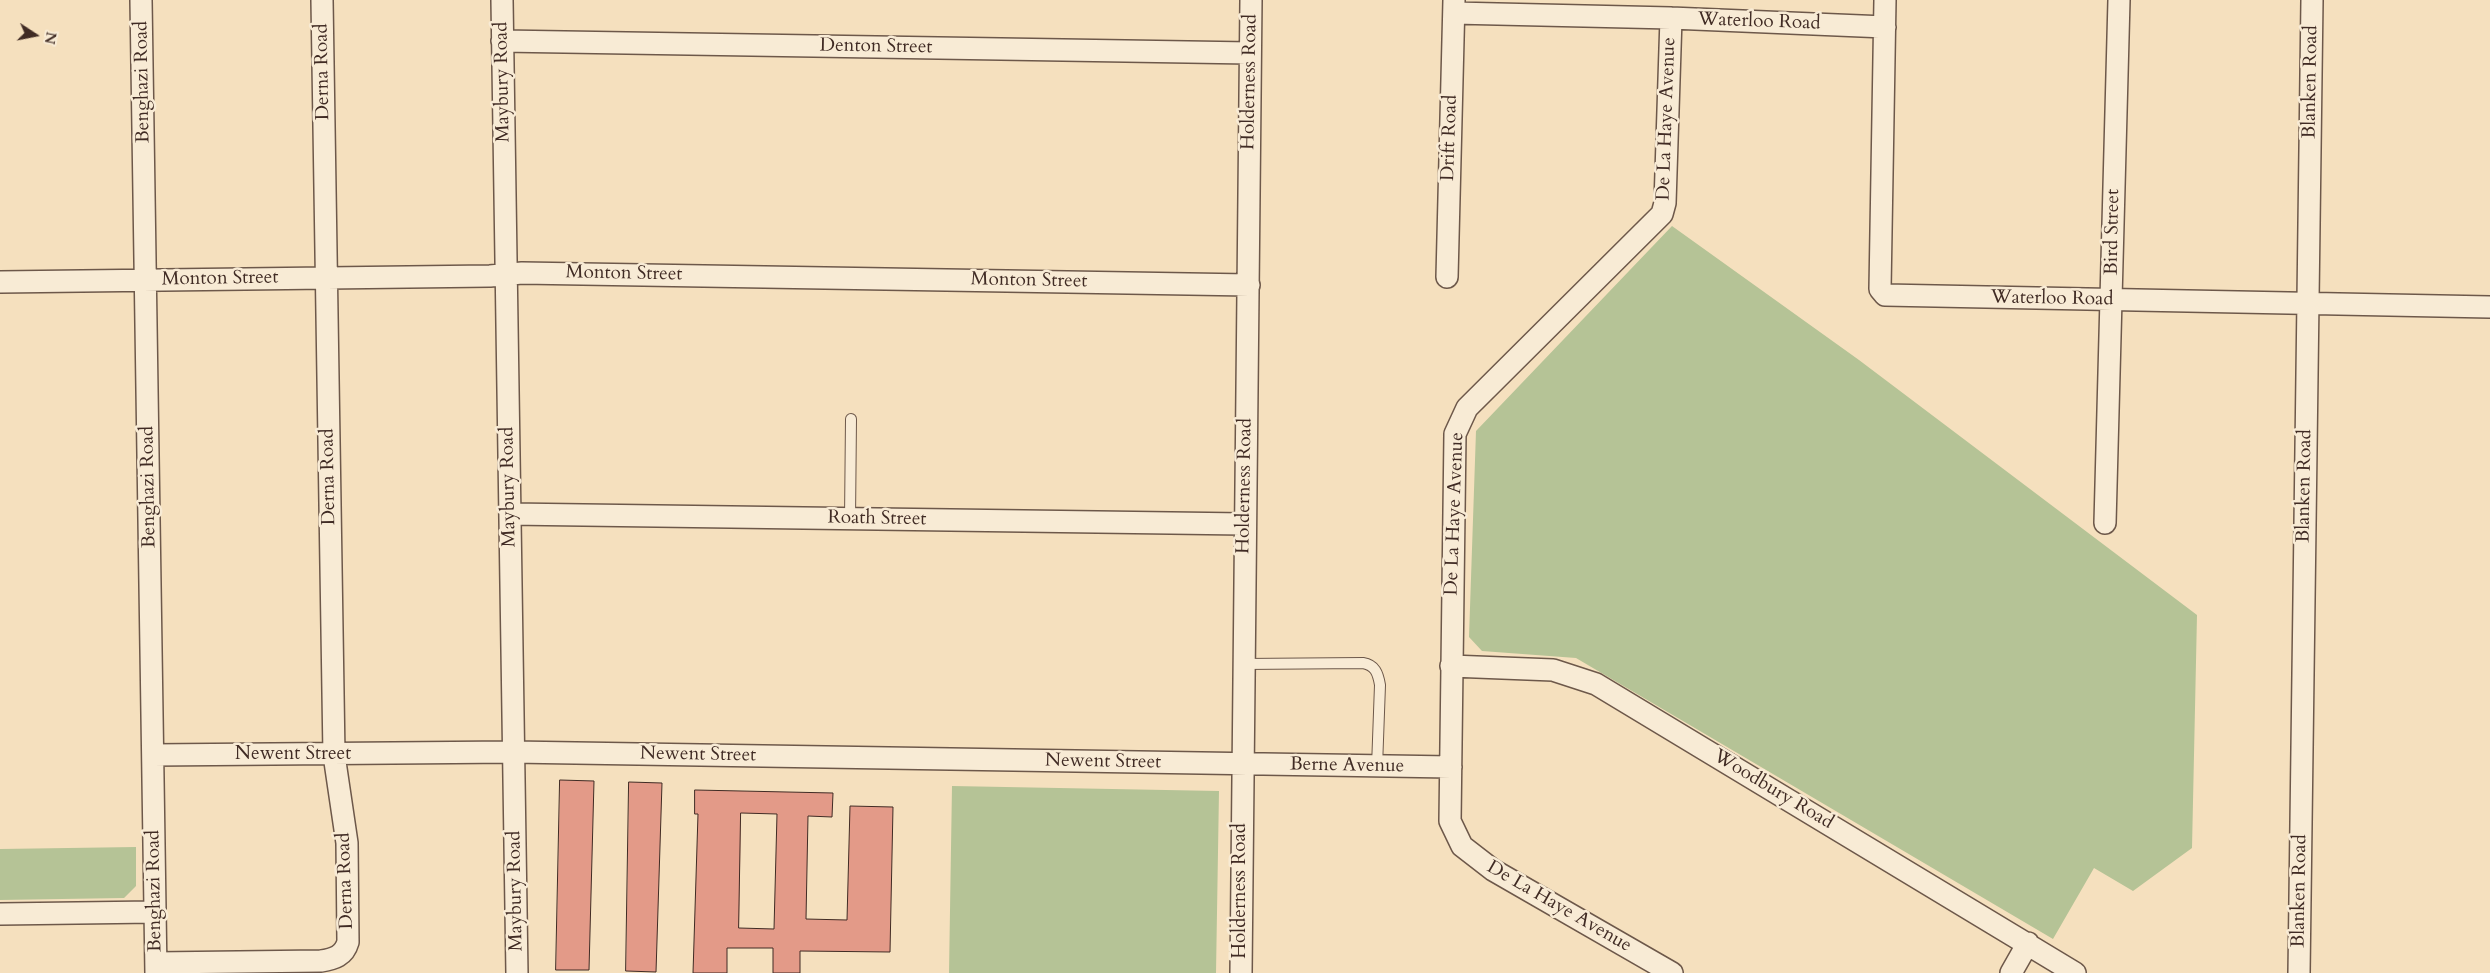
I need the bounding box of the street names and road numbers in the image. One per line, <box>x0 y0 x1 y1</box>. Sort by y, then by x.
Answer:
street label: Waterloo Road <box>1697 8 1821 36</box>
street label: Holderness Road <box>1237 14 1263 150</box>
street label: Benghazi Road <box>131 21 155 143</box>
street label: Maybury Road <box>491 22 515 142</box>
street label: Derna Road <box>311 23 335 121</box>
street label: Blanken Road <box>2299 25 2323 139</box>
street label: Denton Street <box>819 35 933 59</box>
street label: De La Haye Avenue <box>1653 37 1681 201</box>
street label: Drift Road <box>1437 94 1463 182</box>
street label: Bird Street <box>2101 189 2125 275</box>
street label: Monton Street <box>565 262 683 286</box>
street label: Monton Street <box>161 267 279 291</box>
street label: Monton Street <box>970 269 1088 293</box>
street label: Waterloo Road <box>1990 287 2114 311</box>
street label: Holderness Road <box>1232 418 1258 554</box>
street label: Benghazi Road <box>137 426 161 548</box>
street label: Maybury Road <box>497 427 521 547</box>
street label: Derna Road <box>317 428 341 526</box>
street label: Blanken Road <box>2293 429 2317 543</box>
street label: De La Haye Avenue <box>1441 432 1469 596</box>
street label: Roath Street <box>827 507 927 531</box>
street label: Newent Street <box>640 743 756 767</box>
street label: Newent Street <box>235 744 351 766</box>
street label: Woodbury Road <box>1709 745 1837 835</box>
street label: Newent Street <box>1045 750 1161 774</box>
street label: Berne Avenue <box>1290 754 1404 778</box>
street label: Holderness Road <box>1230 823 1252 959</box>
street label: Benghazi Road <box>143 830 167 952</box>
street label: Maybury Road <box>504 831 528 951</box>
street label: Derna Road <box>333 832 359 930</box>
street label: Blanken Road <box>2288 834 2312 948</box>
street label: De La Haye Avenue <box>1483 856 1635 958</box>

